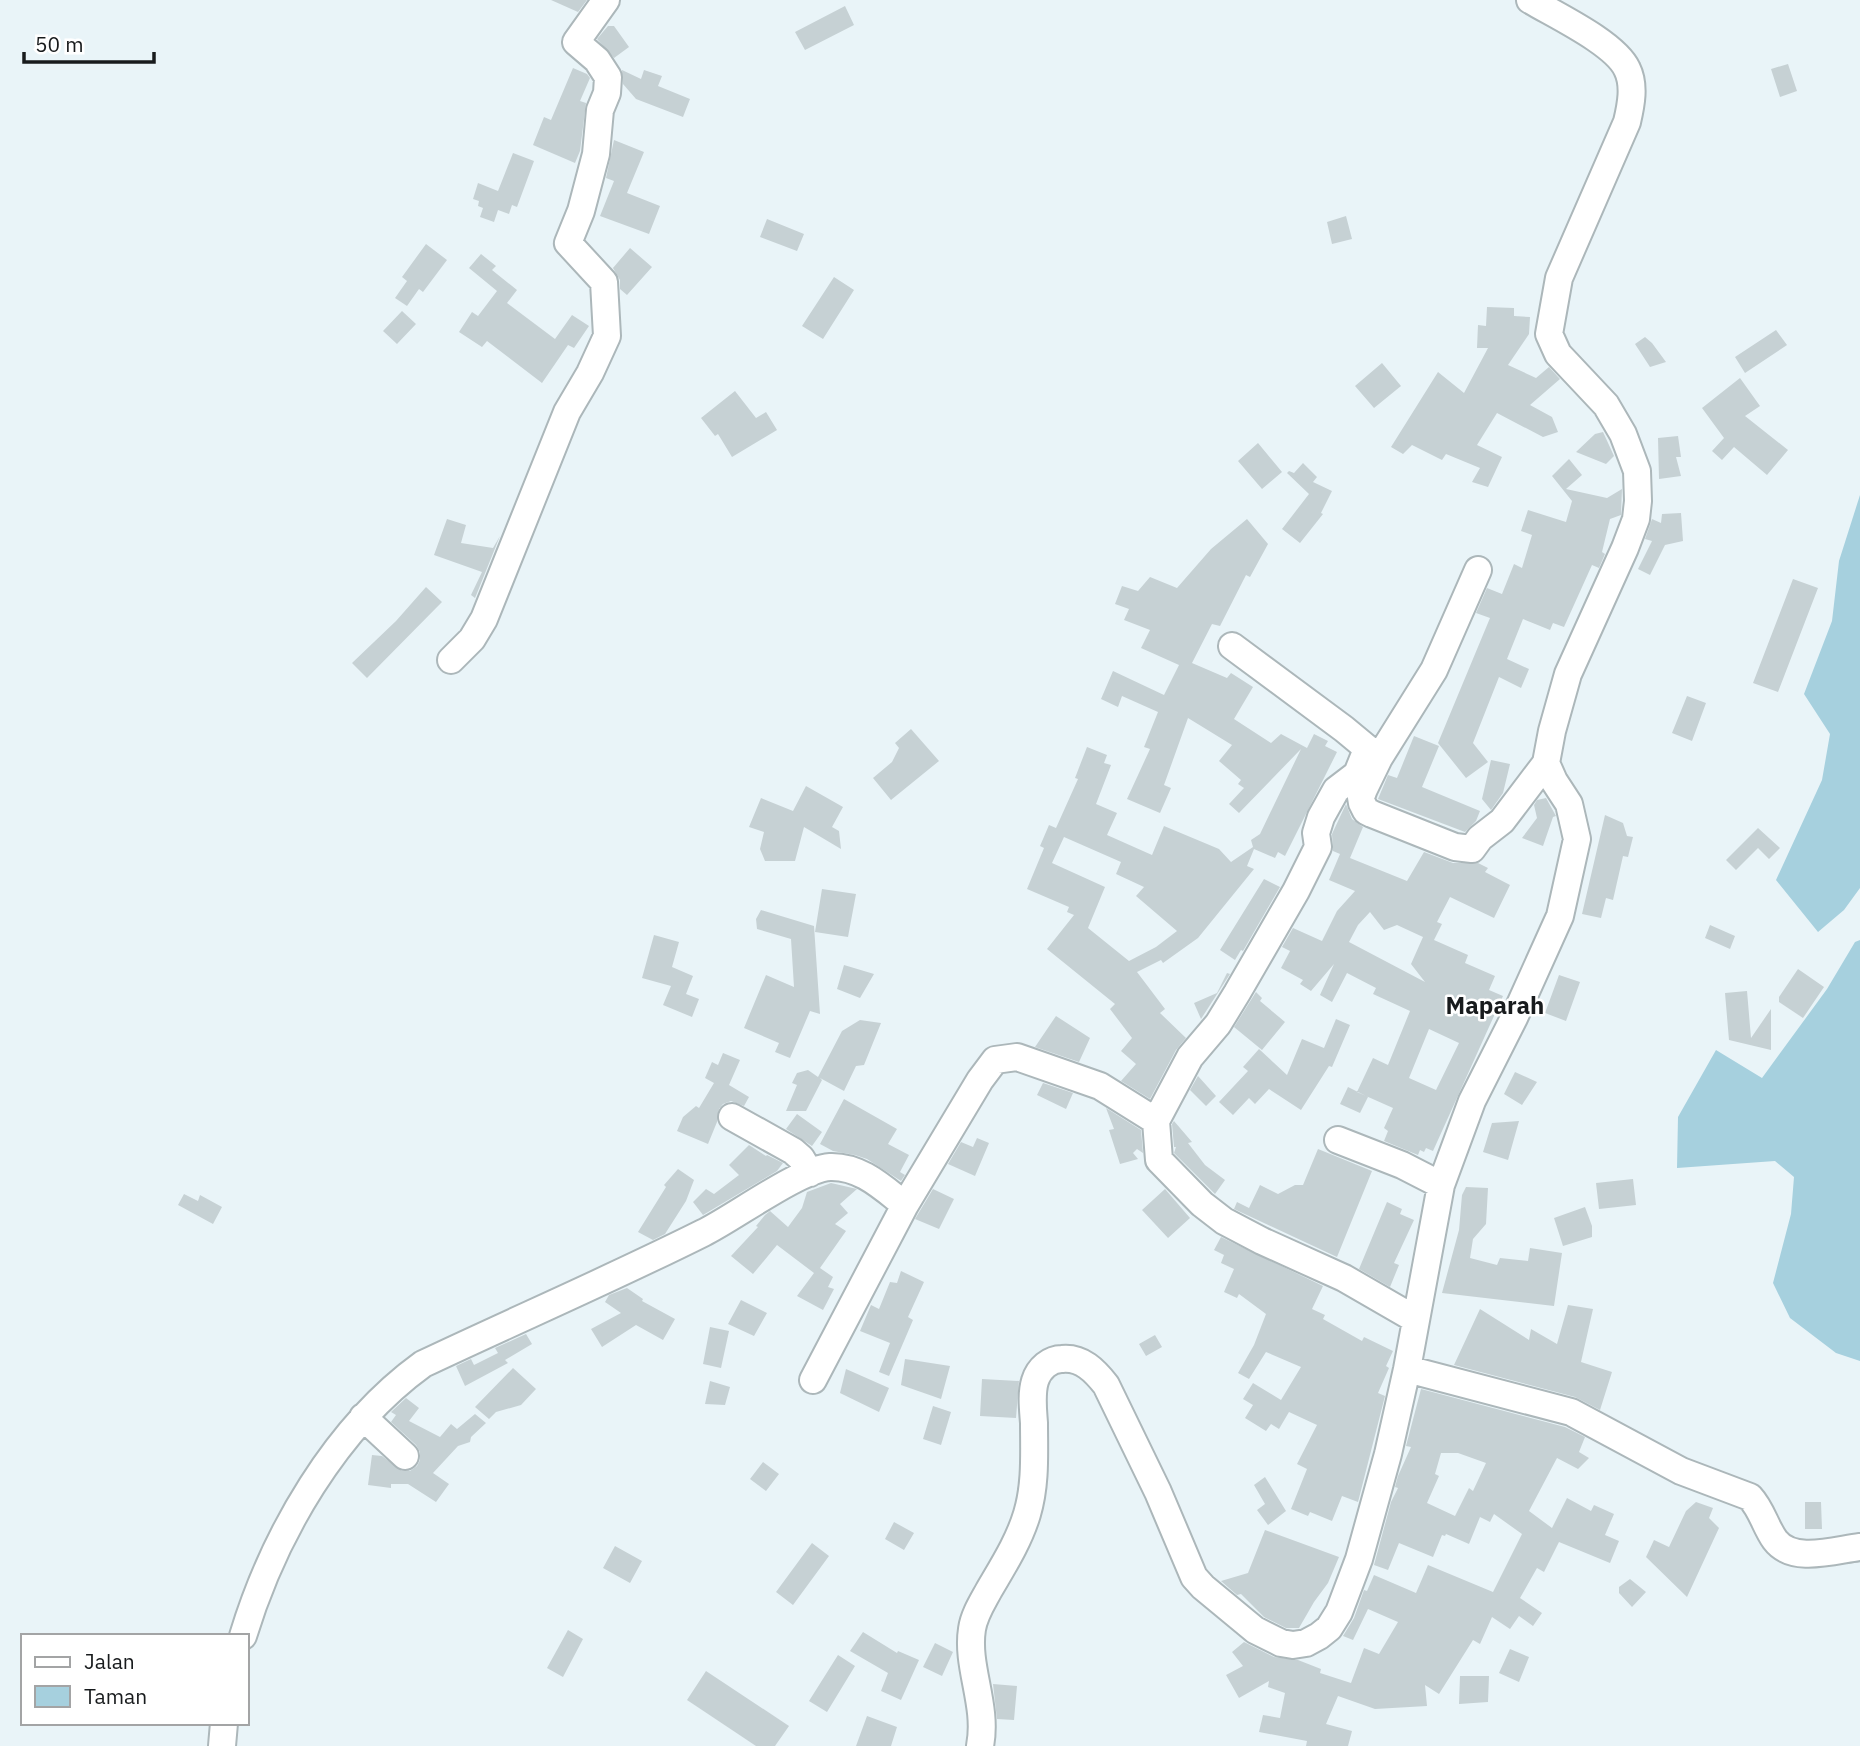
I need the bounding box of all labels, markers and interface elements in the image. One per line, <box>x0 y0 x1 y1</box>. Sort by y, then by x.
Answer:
scale bar <box>24 21 154 65</box>
text: 50 m <box>35 30 84 58</box>
district label: Maparah <box>1446 989 1544 1021</box>
legend <box>21 1634 248 1725</box>
text: Jalan <box>84 1647 135 1675</box>
text: Taman <box>84 1682 147 1710</box>

